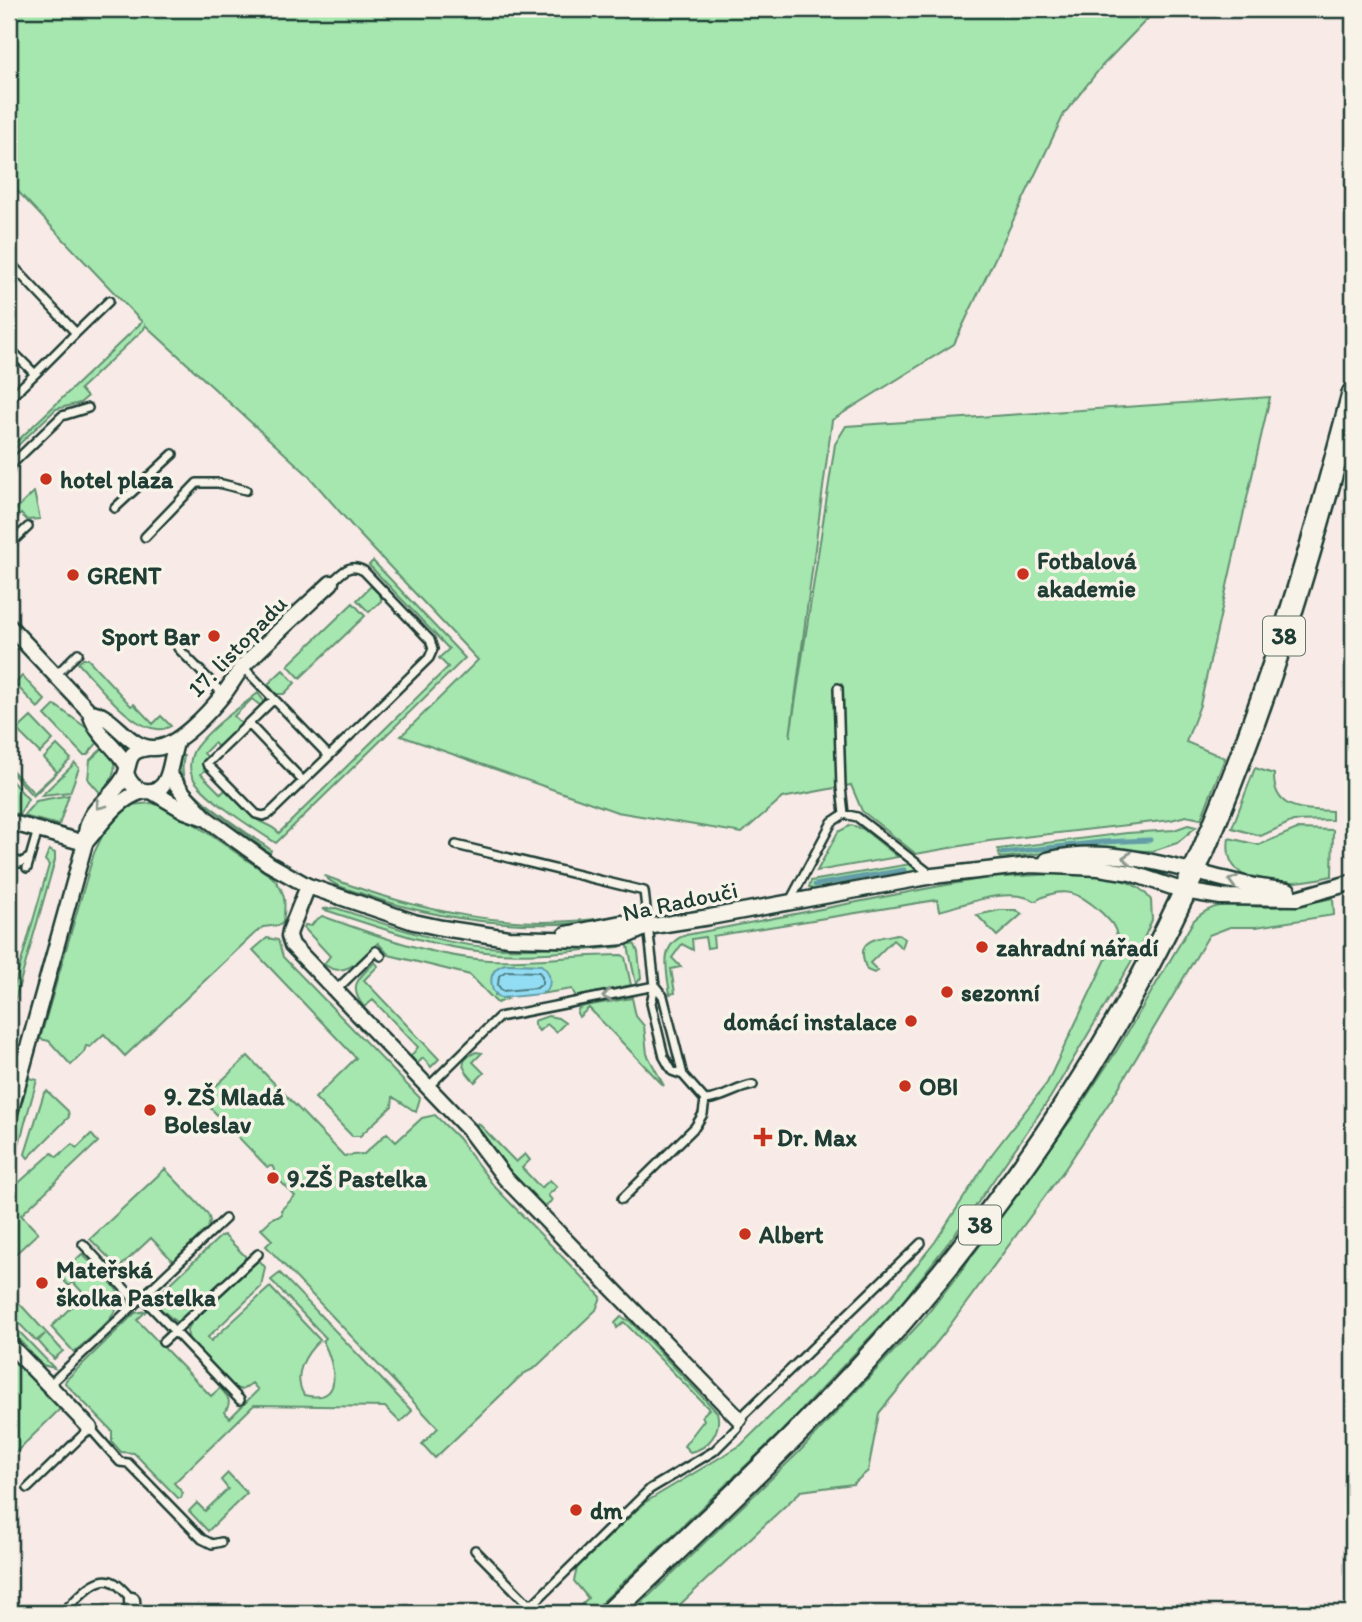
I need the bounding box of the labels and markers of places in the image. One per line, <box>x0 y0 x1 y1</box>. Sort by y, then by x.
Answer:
place label: hotel plaza <box>60 465 174 495</box>
marker: hotel plaza <box>38 471 54 487</box>
place label: Fotbalová akademie <box>1037 546 1137 603</box>
place label: GRENT <box>87 561 162 590</box>
marker: Fotbalová akademie <box>1015 566 1031 582</box>
marker: GRENT <box>65 567 81 583</box>
place label: Sport Bar <box>102 622 200 652</box>
marker: Sport Bar <box>206 628 222 644</box>
place label: zahradní nářadí <box>996 933 1159 962</box>
marker: zahradní nářadí <box>974 939 990 955</box>
place label: sezonní <box>961 978 1040 1007</box>
marker: sezonní <box>939 984 955 1000</box>
place label: domácí instalace <box>723 1007 897 1036</box>
marker: domácí instalace <box>903 1013 919 1029</box>
place label: OBI <box>919 1072 958 1101</box>
marker: OBI <box>897 1078 913 1094</box>
place label: 9. ZŠ Mladá Boleslav <box>164 1082 285 1139</box>
marker: 9. ZŠ Mladá Boleslav <box>142 1102 158 1118</box>
place label: Dr. Max <box>777 1123 858 1152</box>
marker: Dr. Max <box>755 1129 771 1145</box>
place label: 9.ZŠ Pastelka <box>287 1164 428 1193</box>
marker: 9.ZŠ Pastelka <box>265 1170 281 1186</box>
place label: Albert <box>758 1220 824 1249</box>
marker: Albert <box>737 1226 753 1242</box>
place label: Mateřská školka Pastelka <box>56 1255 216 1312</box>
marker: Mateřská školka Pastelka <box>34 1275 50 1291</box>
place label: dm <box>590 1496 623 1525</box>
marker: dm <box>568 1502 584 1518</box>

